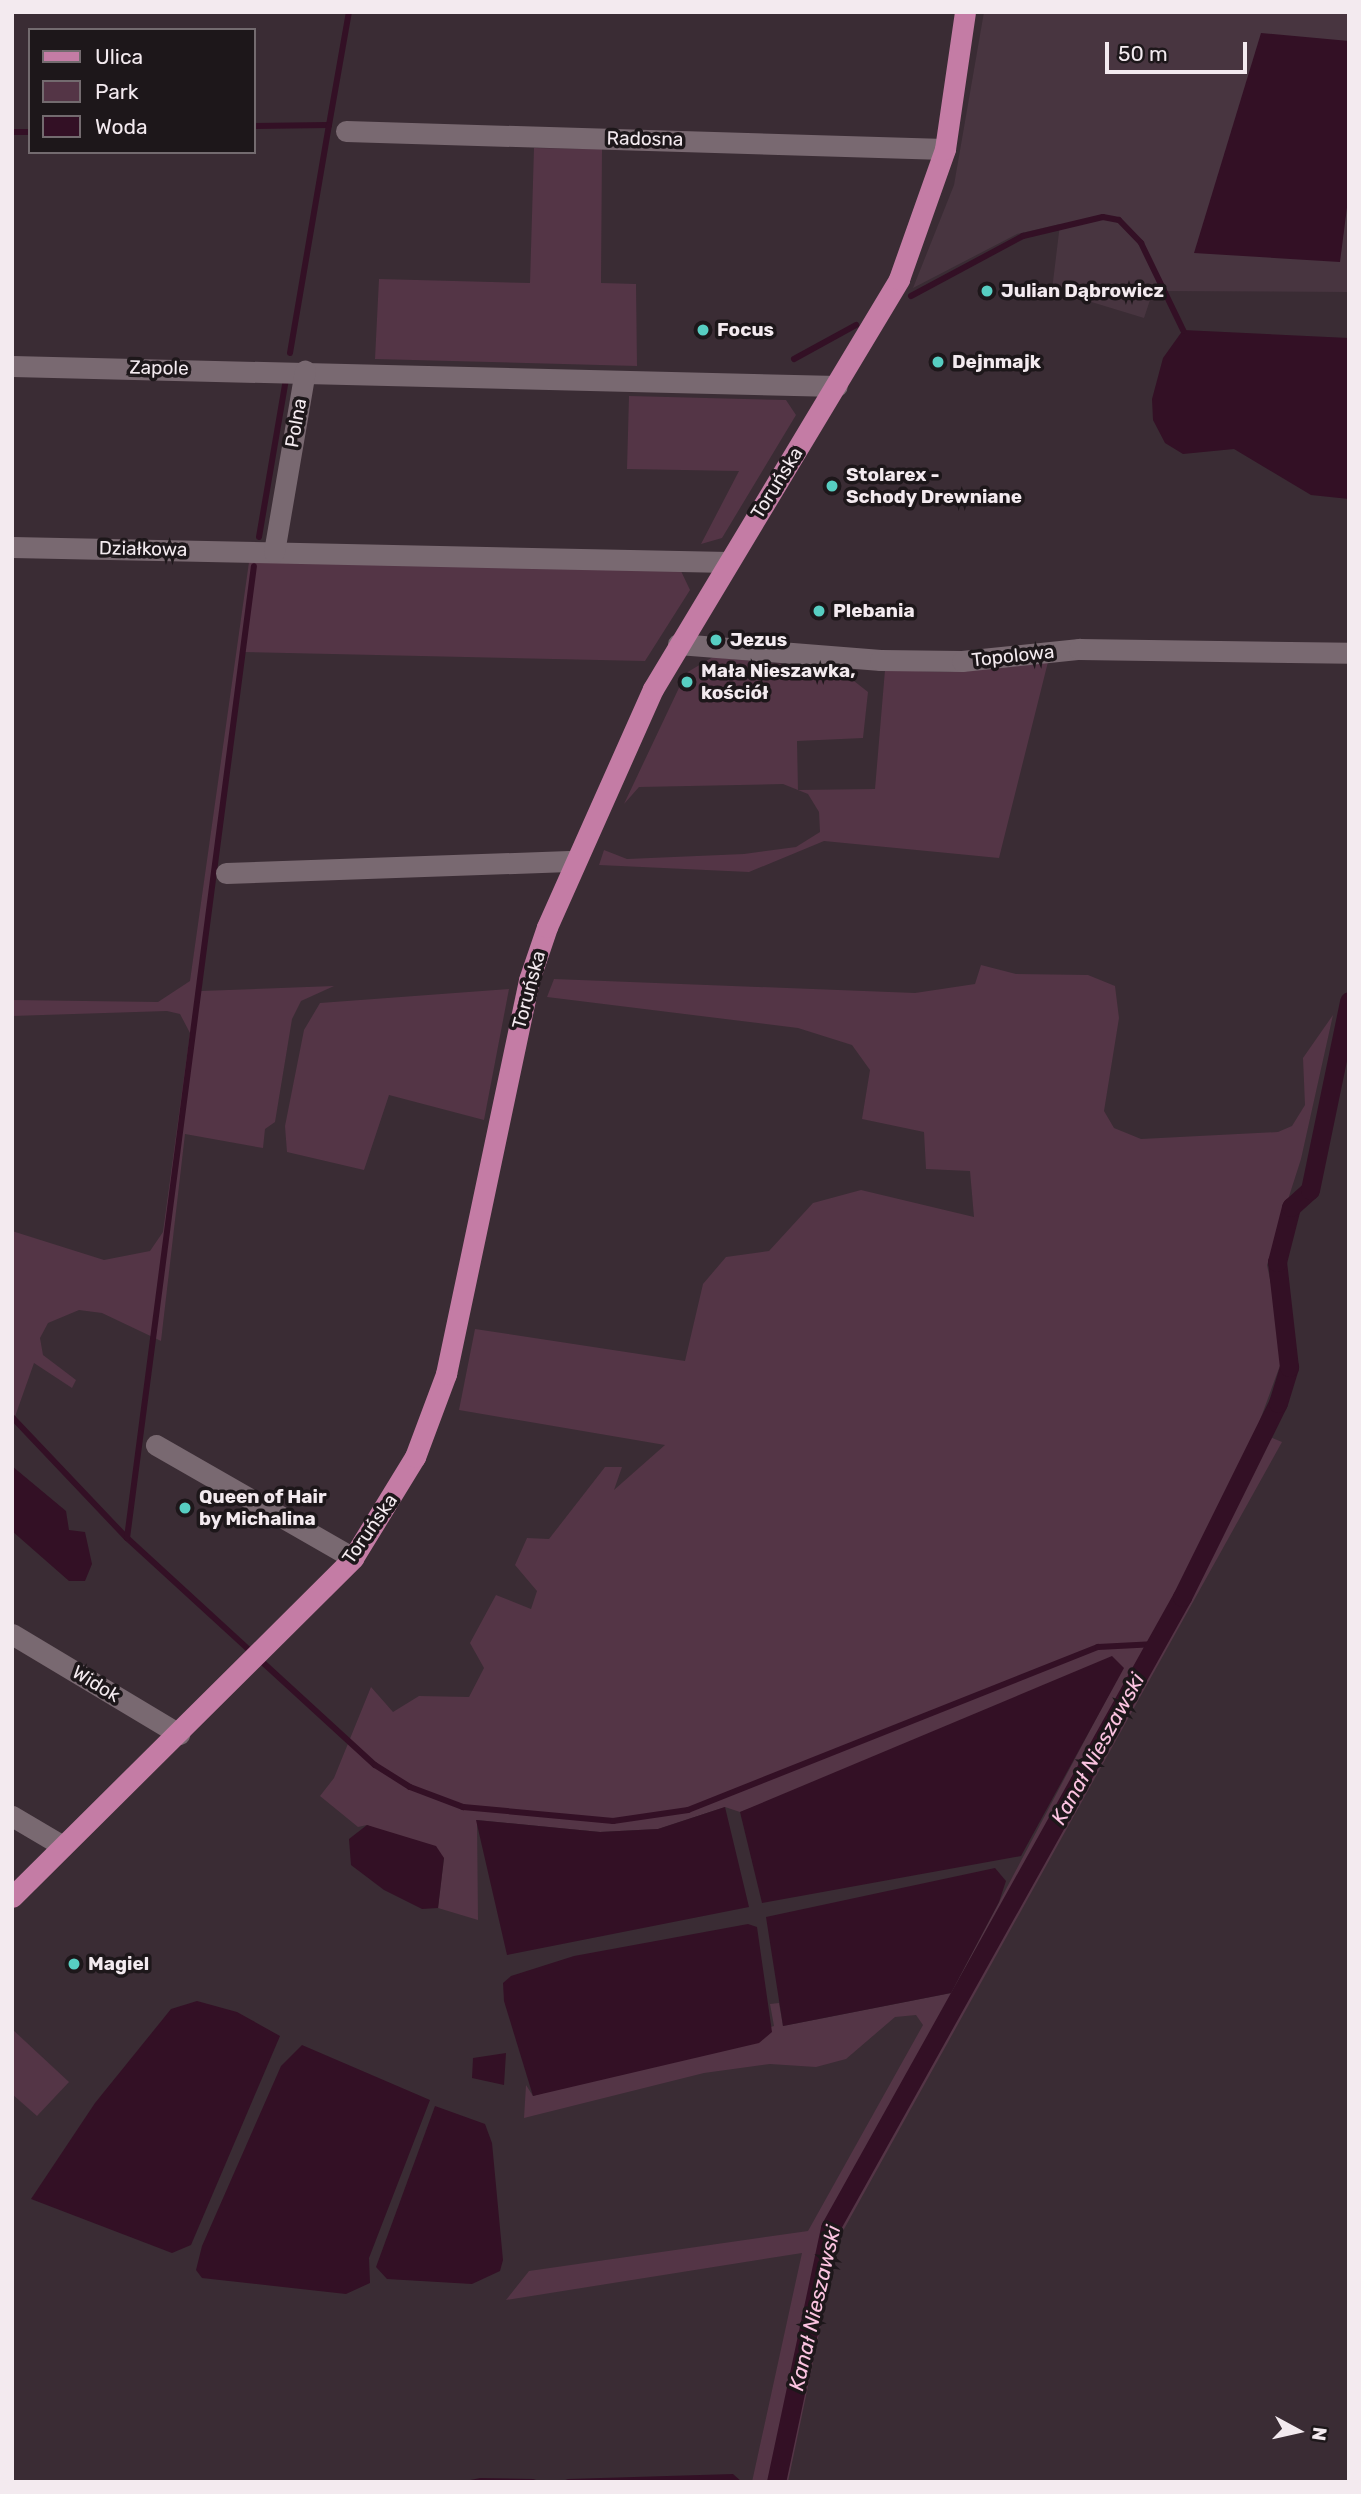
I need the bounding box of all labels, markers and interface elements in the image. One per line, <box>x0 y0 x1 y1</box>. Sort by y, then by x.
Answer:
legend <box>28 28 256 154</box>
scale bar <box>1109 28 1251 72</box>
text: 50 m <box>1118 41 1168 66</box>
text: Ulica <box>95 44 143 69</box>
text: Park <box>95 79 139 104</box>
text: Woda <box>95 114 148 139</box>
street label: Radosna <box>606 127 684 151</box>
place label: Julian Dąbrowicz <box>1001 280 1164 302</box>
marker: Julian Dąbrowicz <box>979 283 995 299</box>
place label: Focus <box>717 319 774 341</box>
marker: Focus <box>695 322 711 338</box>
place label: Dejnmajk <box>952 351 1041 373</box>
marker: Dejnmajk <box>930 354 946 370</box>
street label: Zapole <box>129 356 189 380</box>
street label: Polna <box>280 397 312 449</box>
street label: Toruńska <box>746 443 808 523</box>
place label: Stolarex - Schody Drewniane <box>846 464 1023 508</box>
marker: Stolarex - Schody Drewniane <box>824 478 840 494</box>
street label: Działkowa <box>99 537 187 561</box>
place label: Plebania <box>833 600 915 622</box>
marker: Plebania <box>811 603 827 619</box>
place label: Jezus <box>730 629 787 651</box>
marker: Jezus <box>708 632 724 648</box>
street label: Topolowa <box>971 640 1055 672</box>
place label: Mała Nieszawka, kościół <box>701 660 856 704</box>
marker: Mała Nieszawka, kościół <box>679 674 695 690</box>
street label: Toruńska <box>508 948 550 1032</box>
place label: Queen of Hair by Michalina <box>199 1486 327 1530</box>
street label: Toruńska <box>338 1490 402 1568</box>
marker: Queen of Hair by Michalina <box>177 1500 193 1516</box>
street label: Widok <box>68 1661 124 1707</box>
water label: Kanał Nieszawski <box>1046 1669 1150 1829</box>
place label: Magiel <box>88 1953 149 1975</box>
marker: Magiel <box>66 1956 82 1972</box>
water label: Kanał Nieszawski <box>784 2223 846 2393</box>
north arrow <box>1263 2396 1333 2466</box>
text: N <box>1307 2426 1332 2442</box>

